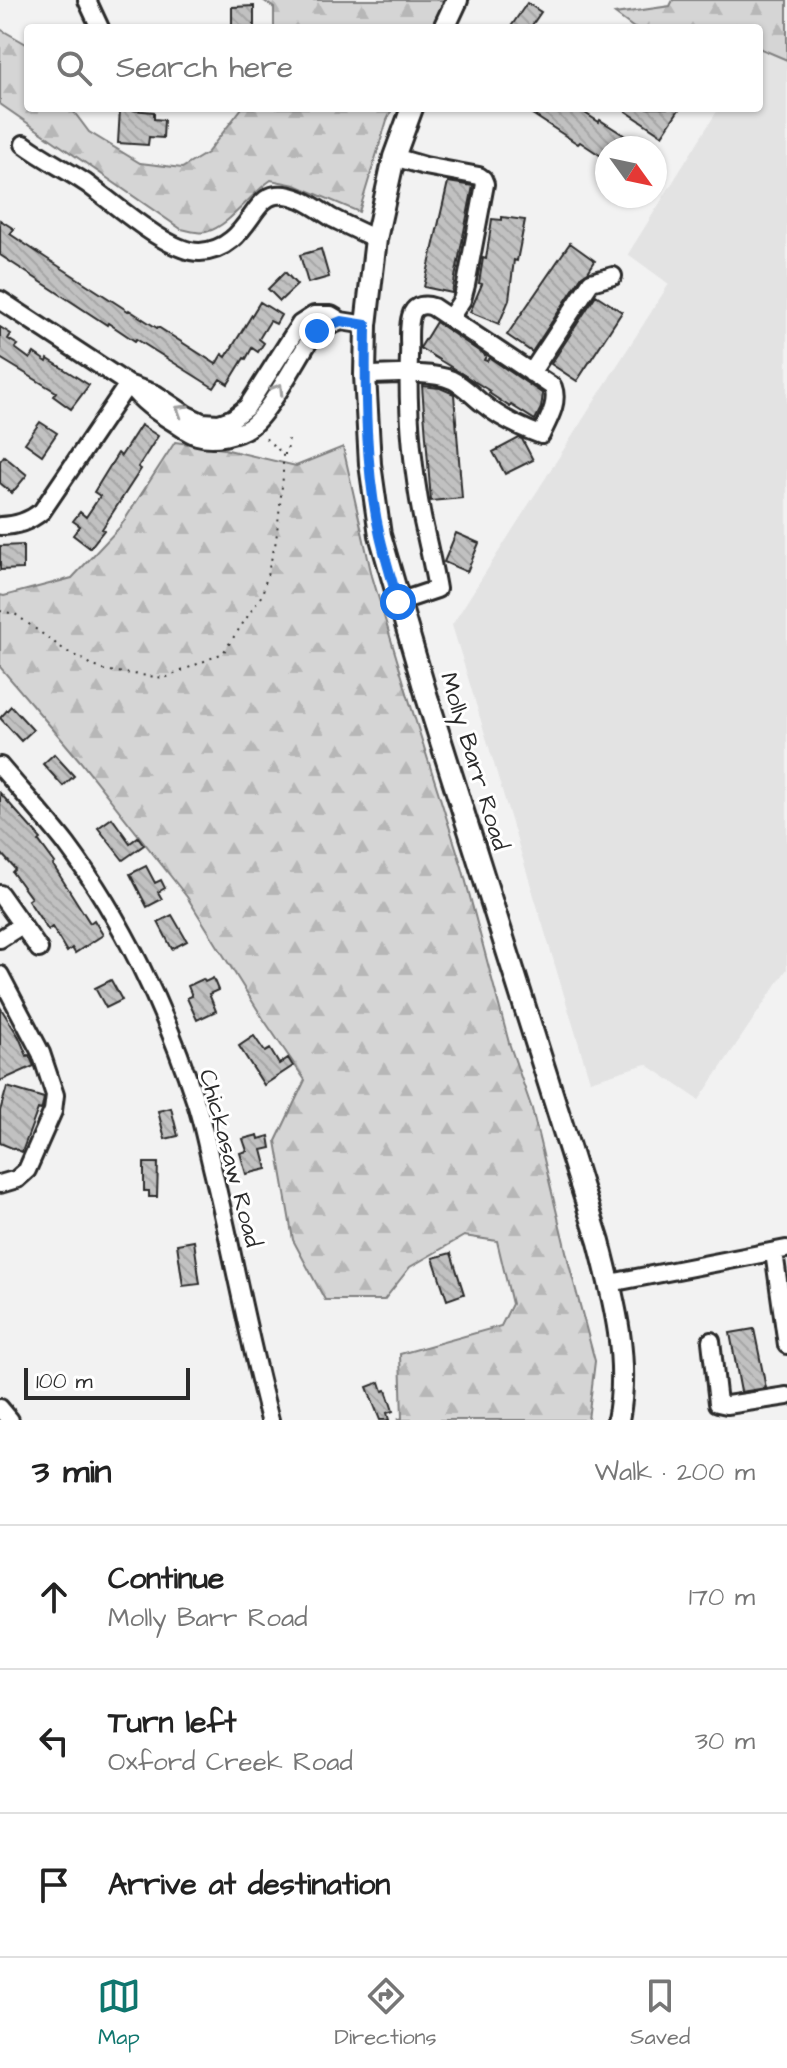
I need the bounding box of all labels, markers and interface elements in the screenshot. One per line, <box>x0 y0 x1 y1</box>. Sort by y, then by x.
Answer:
search box <box>24 24 763 112</box>
icon: search <box>52 46 96 90</box>
text: Search here <box>116 47 293 89</box>
north arrow <box>595 136 667 208</box>
route end <box>299 313 335 349</box>
one-way arrow <box>269 384 284 398</box>
one-way arrow <box>175 404 189 419</box>
route start <box>380 584 416 620</box>
street label: Molly Barr Road <box>430 668 517 855</box>
street label: Chickasaw Road <box>190 1065 270 1251</box>
scale bar <box>24 1364 190 1400</box>
text: 100 m <box>36 1366 93 1397</box>
text: 3 min <box>32 1448 112 1496</box>
text: Walk · 200 m <box>594 1454 755 1490</box>
text: Continue <box>108 1558 224 1600</box>
icon: ahead <box>32 1575 76 1619</box>
text: 170 m <box>689 1579 755 1615</box>
text: Molly Barr Road <box>108 1600 308 1636</box>
text: Turn left <box>108 1702 236 1744</box>
icon: left <box>32 1719 76 1763</box>
text: 30 m <box>695 1723 755 1759</box>
text: Oxford Creek Road <box>108 1744 353 1780</box>
icon: arrive <box>32 1863 76 1907</box>
text: Arrive at destination <box>108 1864 390 1906</box>
tab: Map <box>97 1974 141 2053</box>
tab: Directions <box>334 1974 437 2053</box>
tab: Saved <box>630 1974 690 2053</box>

